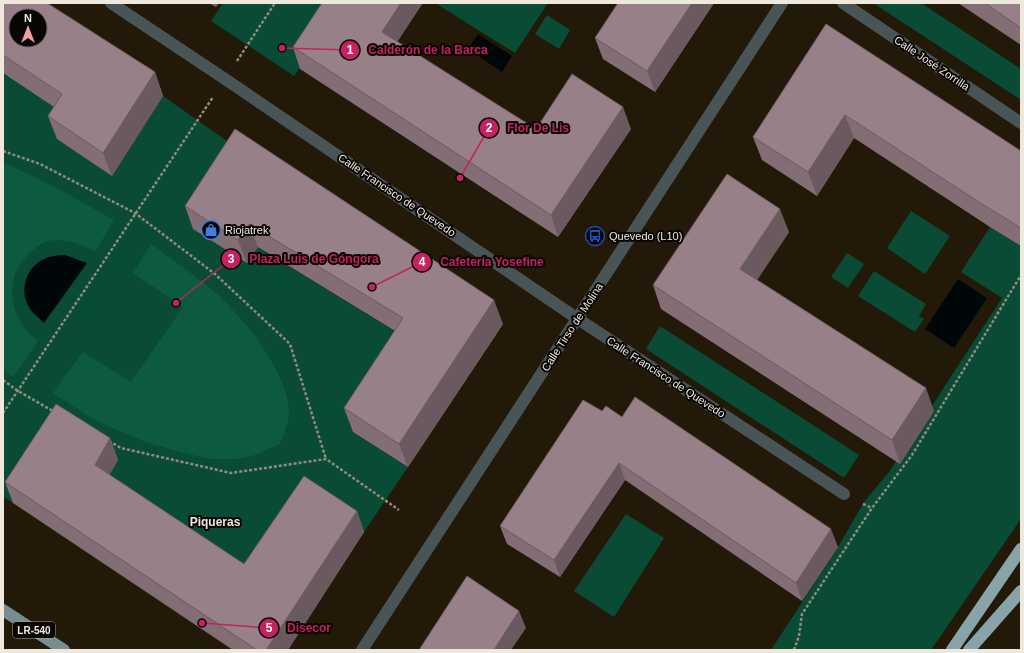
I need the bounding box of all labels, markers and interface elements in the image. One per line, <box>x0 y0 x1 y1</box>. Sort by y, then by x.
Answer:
north arrow <box>8 8 48 48</box>
text: N <box>24 12 32 24</box>
street label: Calle José Zorrilla <box>892 33 973 93</box>
callout: Calderón de la Barca <box>340 38 496 62</box>
text: 1 <box>347 43 354 57</box>
text: Calderón de la Barca <box>368 43 488 57</box>
callout: Flor De Lis <box>479 116 577 140</box>
text: 2 <box>486 121 493 135</box>
text: Flor De Lis <box>507 121 569 135</box>
street label: Calle Francisco de Quevedo <box>336 151 458 239</box>
shop icon: Riojatrek <box>200 219 222 241</box>
place label: Riojatrek <box>225 224 269 236</box>
bus stop icon: Quevedo (L10) <box>584 225 606 247</box>
place label: Quevedo (L10) <box>609 230 682 242</box>
callout: Plaza Luis de Góngora <box>221 247 387 271</box>
callout: Cafetería Yosefine <box>412 250 552 274</box>
text: 3 <box>228 252 235 266</box>
text: Plaza Luis de Góngora <box>249 252 379 266</box>
text: 4 <box>419 255 426 269</box>
text: Cafetería Yosefine <box>440 255 544 269</box>
street label: Calle Tirso de Molina <box>539 280 605 373</box>
street label: Calle Francisco de Quevedo <box>605 334 727 420</box>
district label: Piqueras <box>190 515 241 529</box>
callout: Disecor <box>259 616 339 640</box>
text: 5 <box>266 621 273 635</box>
text: Disecor <box>287 621 331 635</box>
road number: LR-540 <box>13 622 55 638</box>

